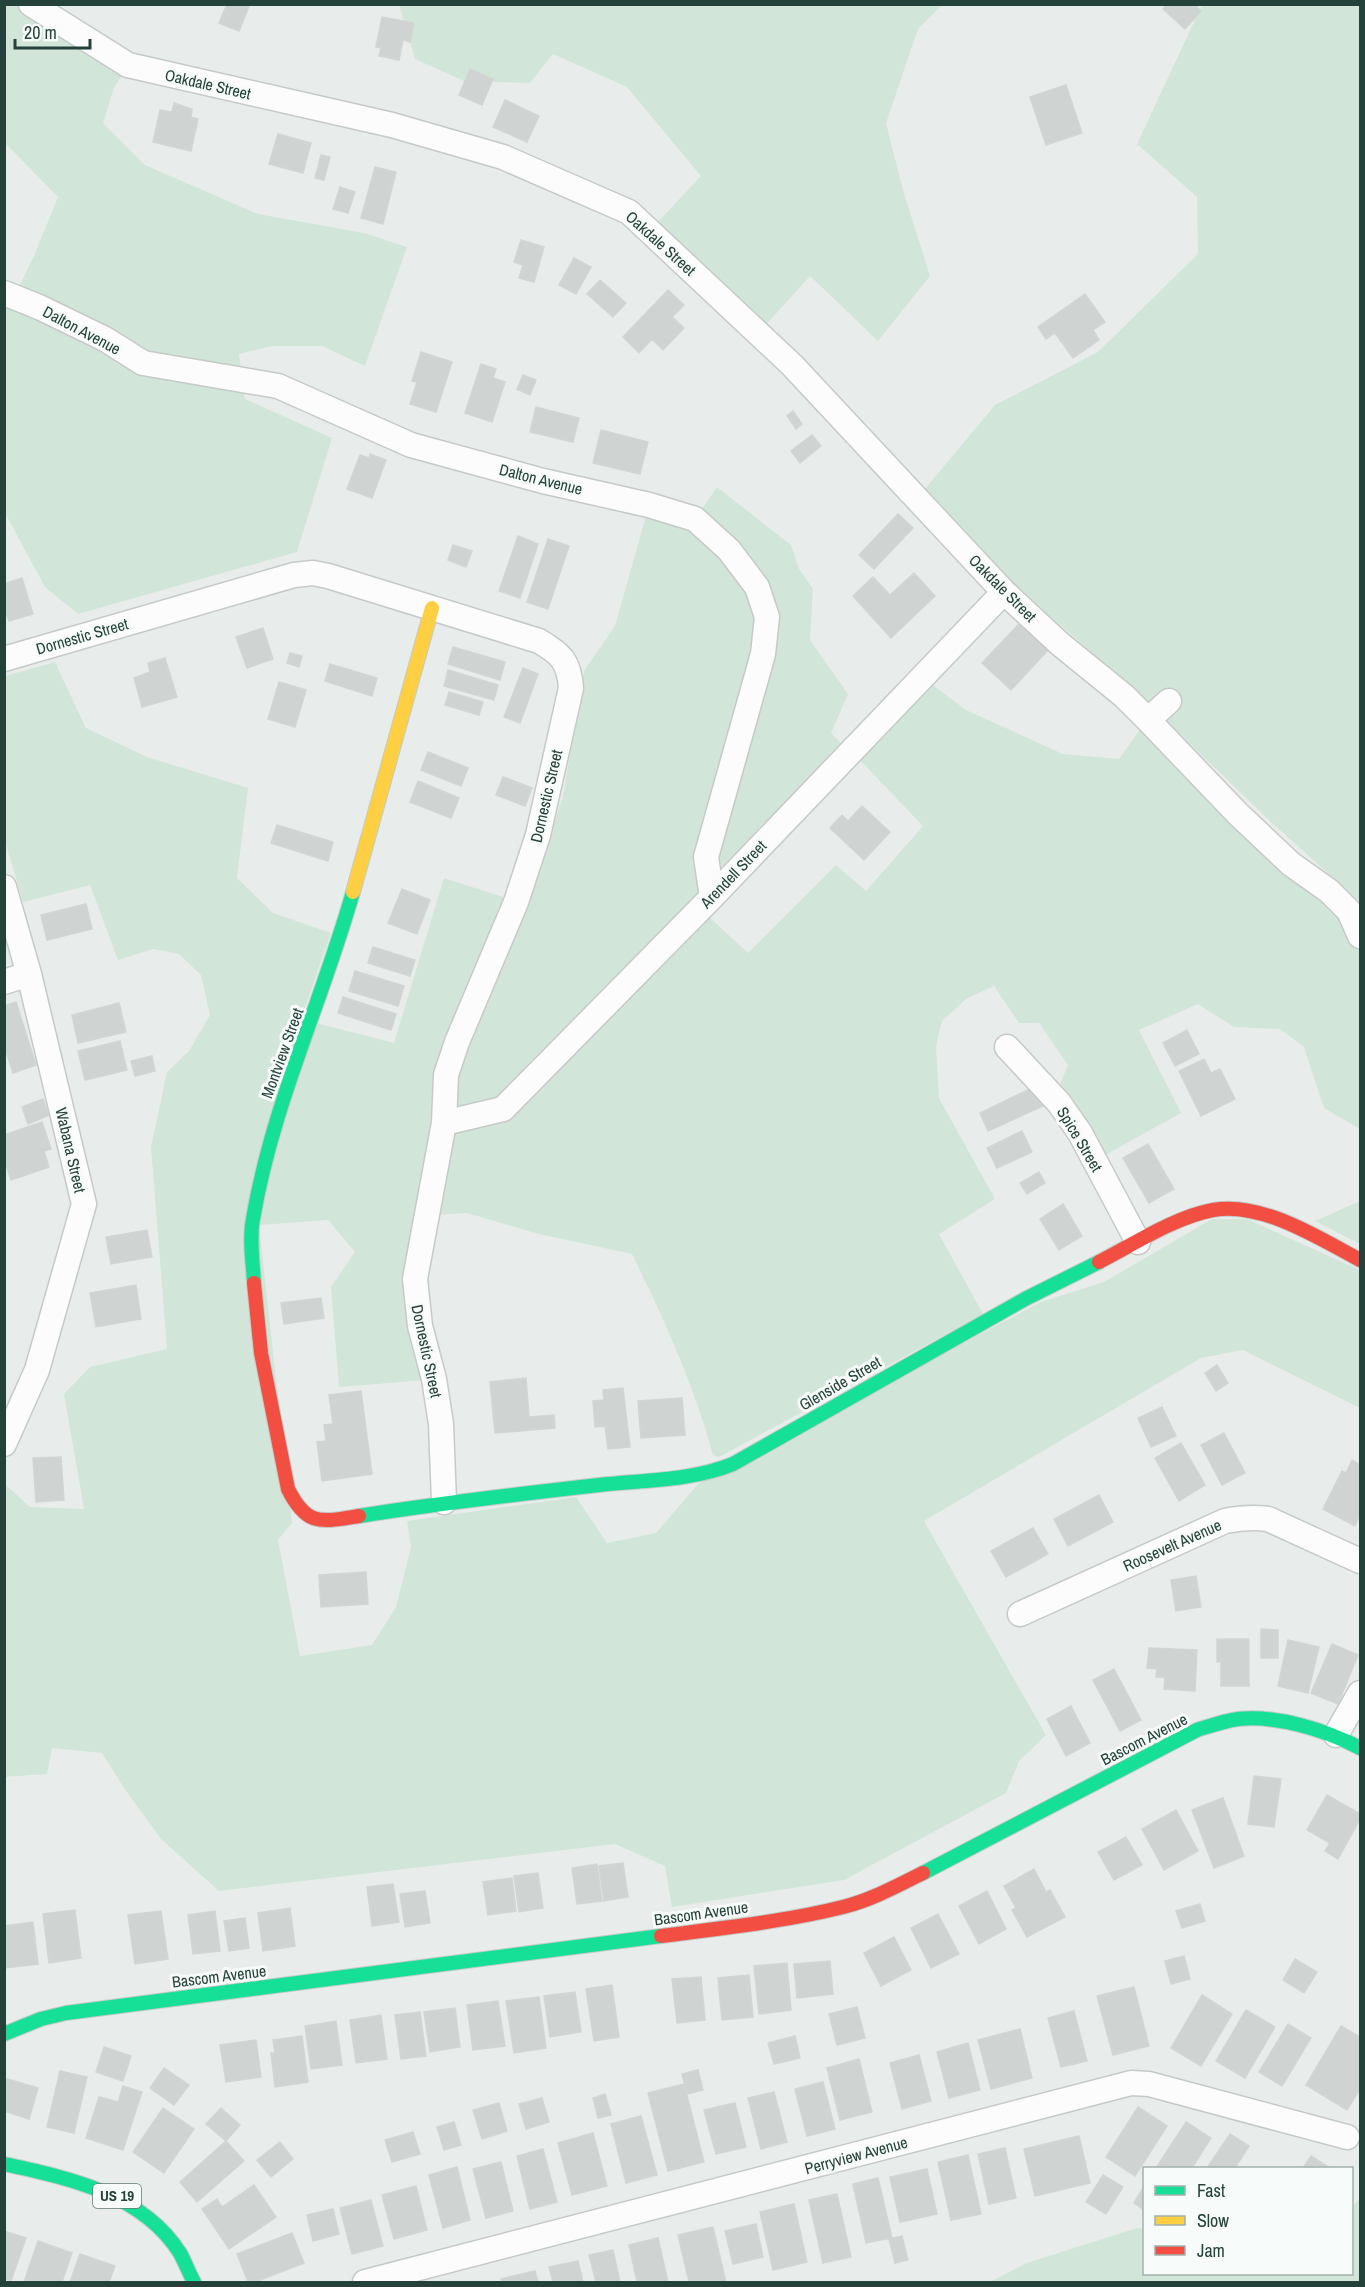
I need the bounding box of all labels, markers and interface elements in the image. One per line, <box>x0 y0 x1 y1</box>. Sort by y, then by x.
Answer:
scale bar <box>15 12 90 50</box>
text: 20 m <box>24 20 57 45</box>
street label: Oakdale Street <box>163 63 253 105</box>
street label: Oakdale Street <box>621 206 701 281</box>
street label: Dalton Avenue <box>39 300 125 360</box>
street label: Dalton Avenue <box>497 458 585 500</box>
street label: Oakdale Street <box>964 549 1042 627</box>
street label: Dornestic Street <box>33 612 131 660</box>
street label: Dornestic Street <box>525 747 567 845</box>
street label: Arendell Street <box>694 835 771 914</box>
street label: Montview Street <box>255 1004 309 1101</box>
street label: Spice Street <box>1052 1102 1108 1176</box>
street label: Wabana Street <box>50 1105 92 1195</box>
street label: Dornestic Street <box>406 1302 448 1400</box>
street label: Glenside Street <box>795 1351 885 1415</box>
street label: Roosevelt Avenue <box>1119 1513 1225 1577</box>
street label: Bascom Avenue <box>1097 1708 1191 1770</box>
street label: Bascom Avenue <box>653 1896 749 1930</box>
street label: Bascom Avenue <box>171 1959 267 1993</box>
street label: Perryview Avenue <box>802 2131 910 2179</box>
legend <box>1143 2167 1353 2275</box>
text: Fast <box>1197 2178 1225 2203</box>
road number: US 19 <box>93 2184 141 2208</box>
text: Slow <box>1197 2208 1229 2233</box>
text: Jam <box>1197 2238 1225 2263</box>

